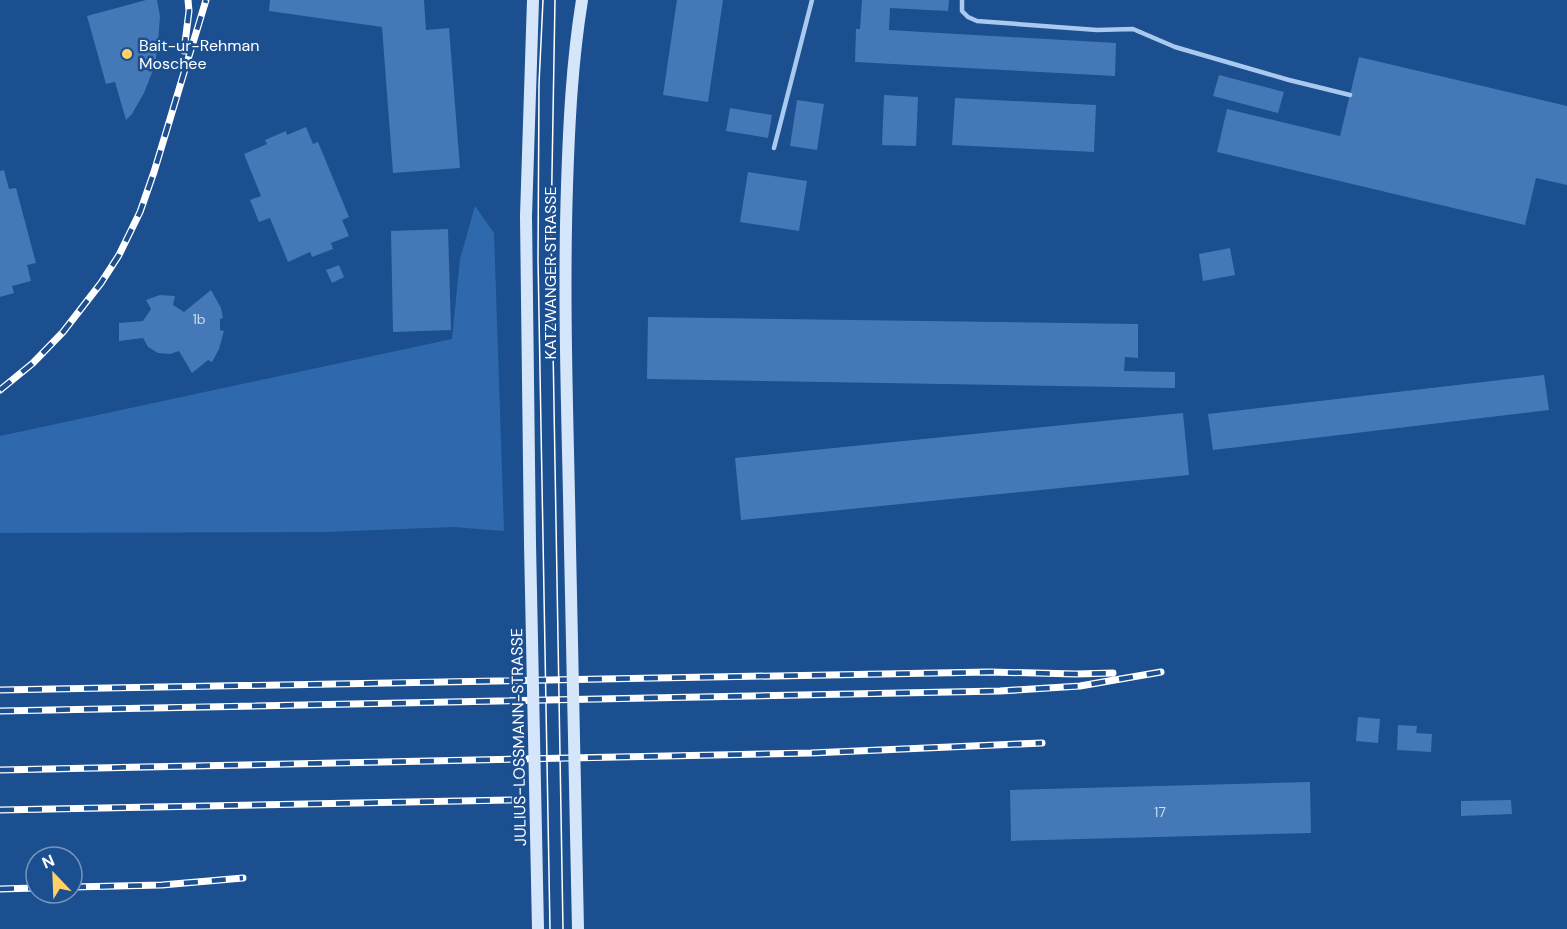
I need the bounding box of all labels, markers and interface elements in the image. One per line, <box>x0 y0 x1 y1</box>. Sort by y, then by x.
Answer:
place label: Bait-ur-Rehman Moschee <box>139 35 259 74</box>
marker: Bait-ur-Rehman Moschee <box>120 47 134 61</box>
street label: KATZWANGER STRASSE <box>540 186 561 360</box>
house number: 1b <box>192 310 206 328</box>
street label: JULIUS-LOSSMANN-STRASSE <box>506 628 531 846</box>
house number: 17 <box>1154 803 1166 821</box>
north arrow <box>24 845 84 905</box>
text: N <box>39 850 58 874</box>

